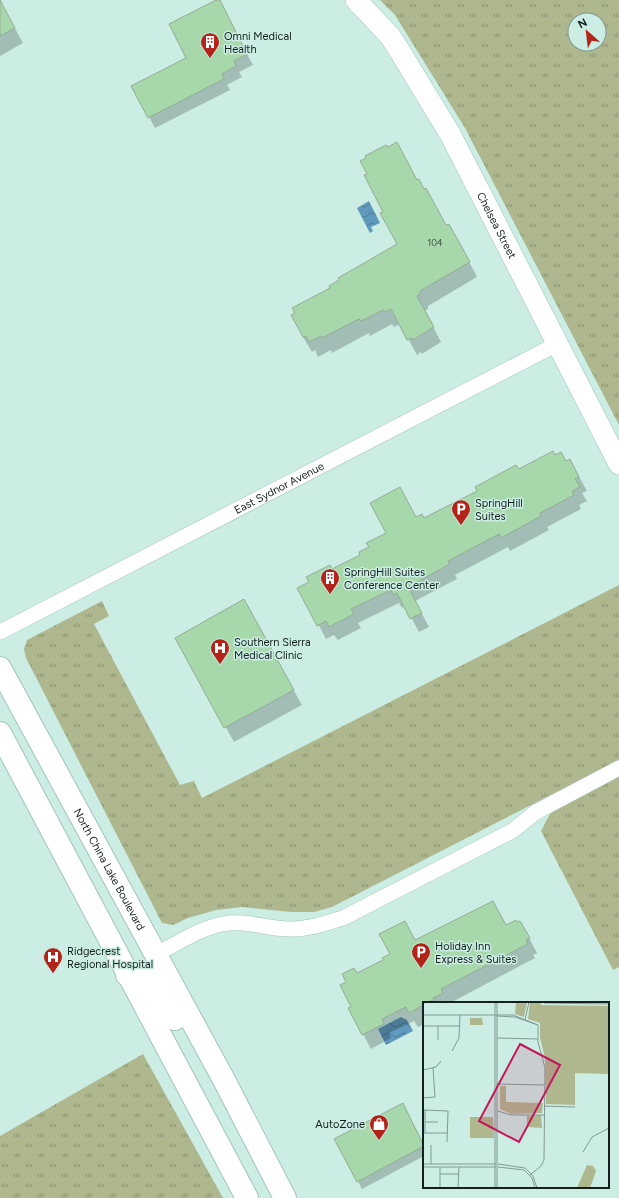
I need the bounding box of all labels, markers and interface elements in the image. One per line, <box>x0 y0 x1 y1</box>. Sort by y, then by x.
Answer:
north arrow <box>567 12 607 52</box>
text: N <box>576 16 589 31</box>
place label: Omni Medical Health <box>224 30 292 56</box>
building icon: Omni Medical Health <box>199 31 221 59</box>
street label: Chelsea Street <box>474 190 519 261</box>
house number: 104 <box>427 237 443 248</box>
street label: East Sydnor Avenue <box>232 459 326 516</box>
place label: SpringHill Suites <box>475 497 523 523</box>
parking icon: SpringHill Suites <box>450 498 472 526</box>
place label: SpringHill Suites Conference Center <box>344 566 439 592</box>
building icon: SpringHill Suites Conference Center <box>319 567 341 595</box>
place label: Southern Sierra Medical Clinic <box>234 636 311 662</box>
hospital icon: Southern Sierra Medical Clinic <box>209 637 231 665</box>
street label: North China Lake Boulevard <box>71 806 148 932</box>
place label: Holiday Inn Express & Suites <box>435 940 516 966</box>
parking icon: Holiday Inn Express & Suites <box>410 941 432 969</box>
place label: Ridgecrest Regional Hospital <box>67 945 153 971</box>
hospital icon: Ridgecrest Regional Hospital <box>42 946 64 974</box>
inset map <box>423 1002 609 1188</box>
shop icon: AutoZone <box>368 1113 390 1141</box>
place label: AutoZone <box>315 1118 365 1131</box>

